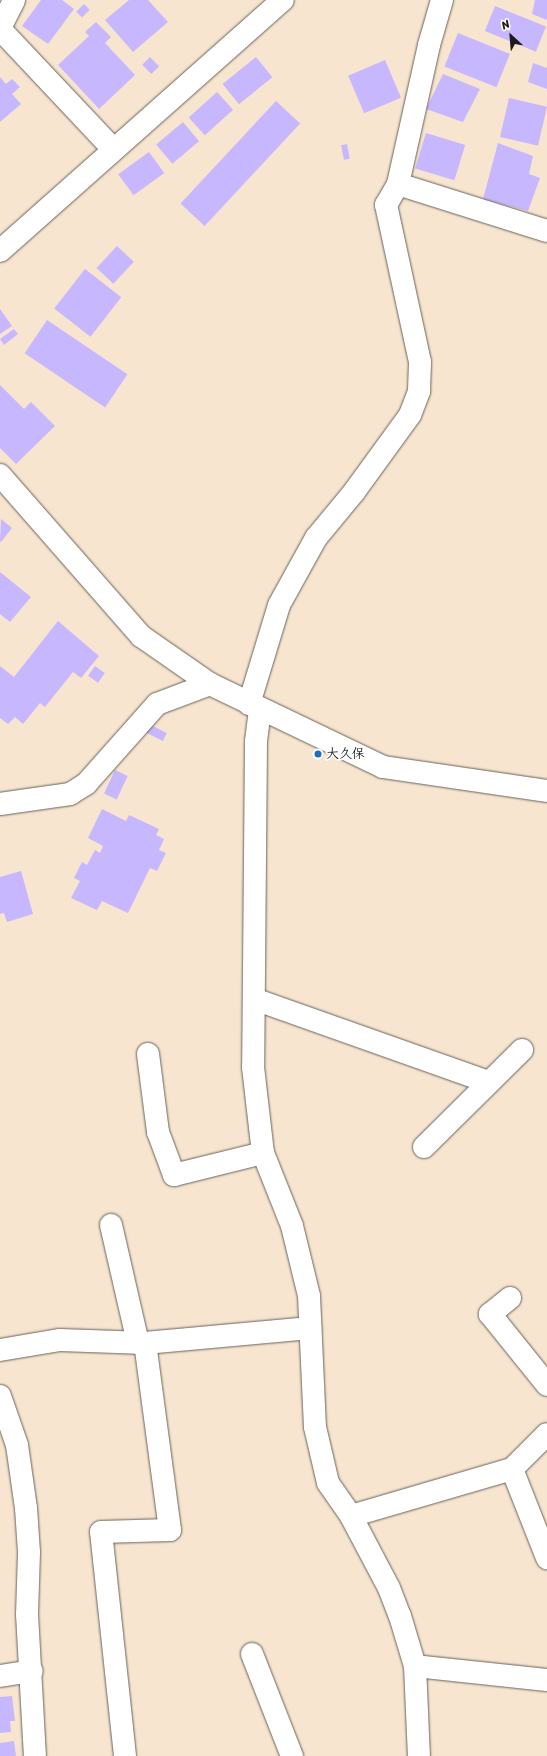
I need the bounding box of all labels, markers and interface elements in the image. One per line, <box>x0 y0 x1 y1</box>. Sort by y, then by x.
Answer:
text: N <box>498 15 513 35</box>
north arrow <box>491 16 531 56</box>
place label: 大久保 <box>326 746 365 762</box>
marker: 大久保 <box>313 749 323 759</box>

